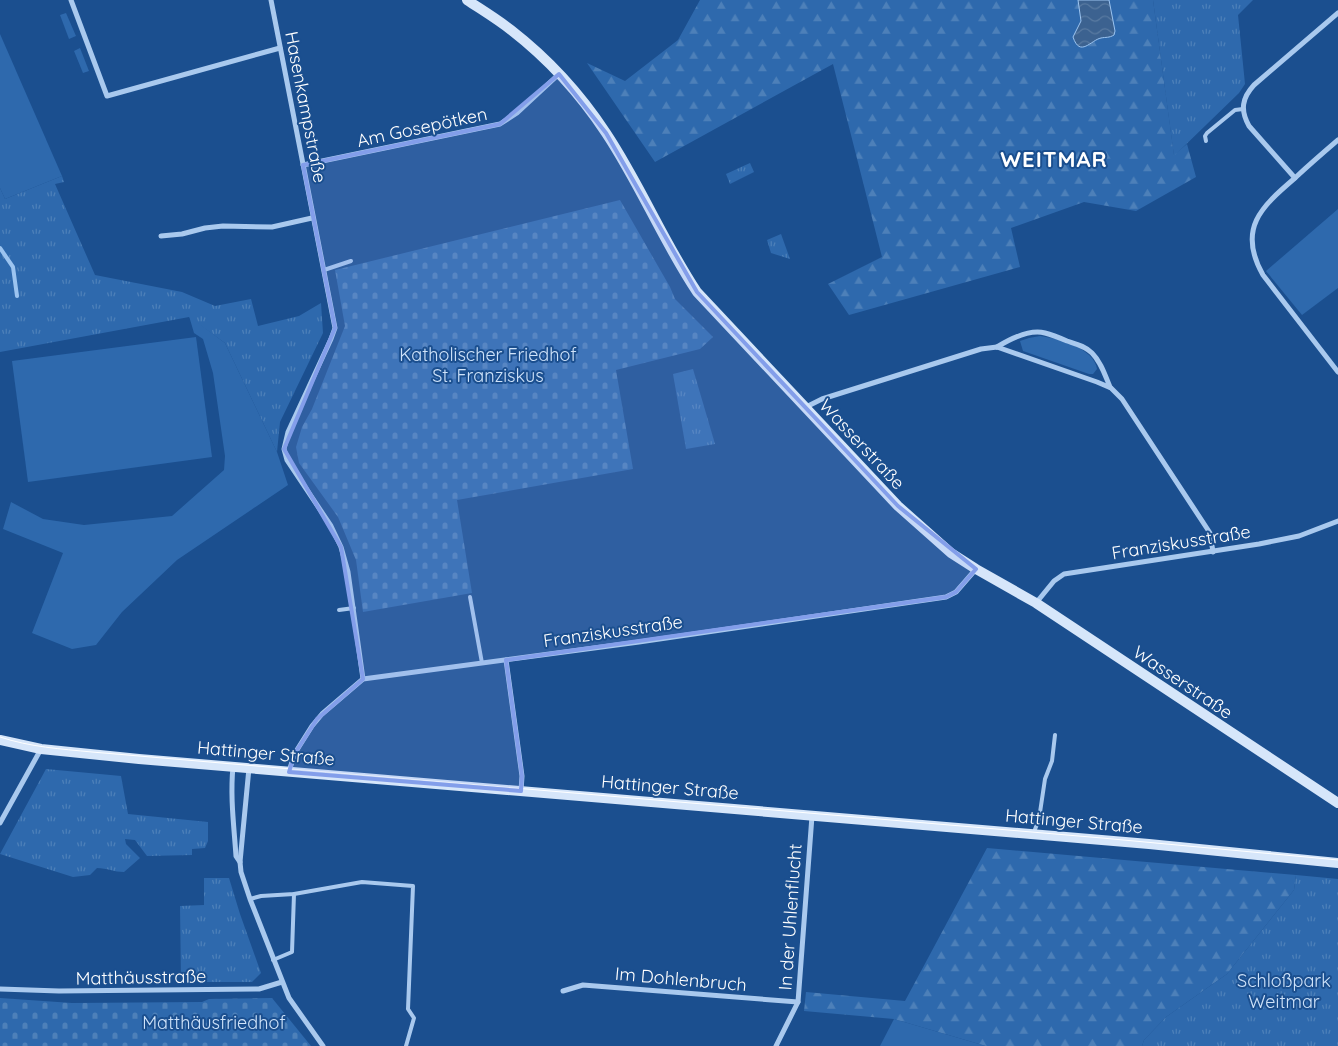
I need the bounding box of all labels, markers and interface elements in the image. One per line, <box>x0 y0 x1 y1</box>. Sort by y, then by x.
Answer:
street label: Hasenkampstraße <box>280 29 332 185</box>
street label: Am Gosepötken <box>355 102 489 152</box>
district label: WEITMAR <box>1000 145 1108 173</box>
park label: Katholischer Friedhof St. Franziskus <box>399 343 577 387</box>
street label: Wasserstraße <box>814 394 910 494</box>
street label: Franziskusstraße <box>1110 520 1252 564</box>
street label: Franziskusstraße <box>542 610 684 652</box>
street label: Wasserstraße <box>1129 640 1237 724</box>
street label: Hattinger Straße <box>196 736 336 770</box>
street label: Hattinger Straße <box>600 770 740 804</box>
street label: Hattinger Straße <box>1004 804 1144 838</box>
street label: In der Uhlenflucht <box>773 843 807 991</box>
street label: Im Dohlenbruch <box>614 962 748 996</box>
street label: Matthäusstraße <box>75 964 207 990</box>
park label: Schloßpark Weitmar <box>1237 969 1331 1013</box>
park label: Matthäusfriedhof <box>142 1011 286 1034</box>

